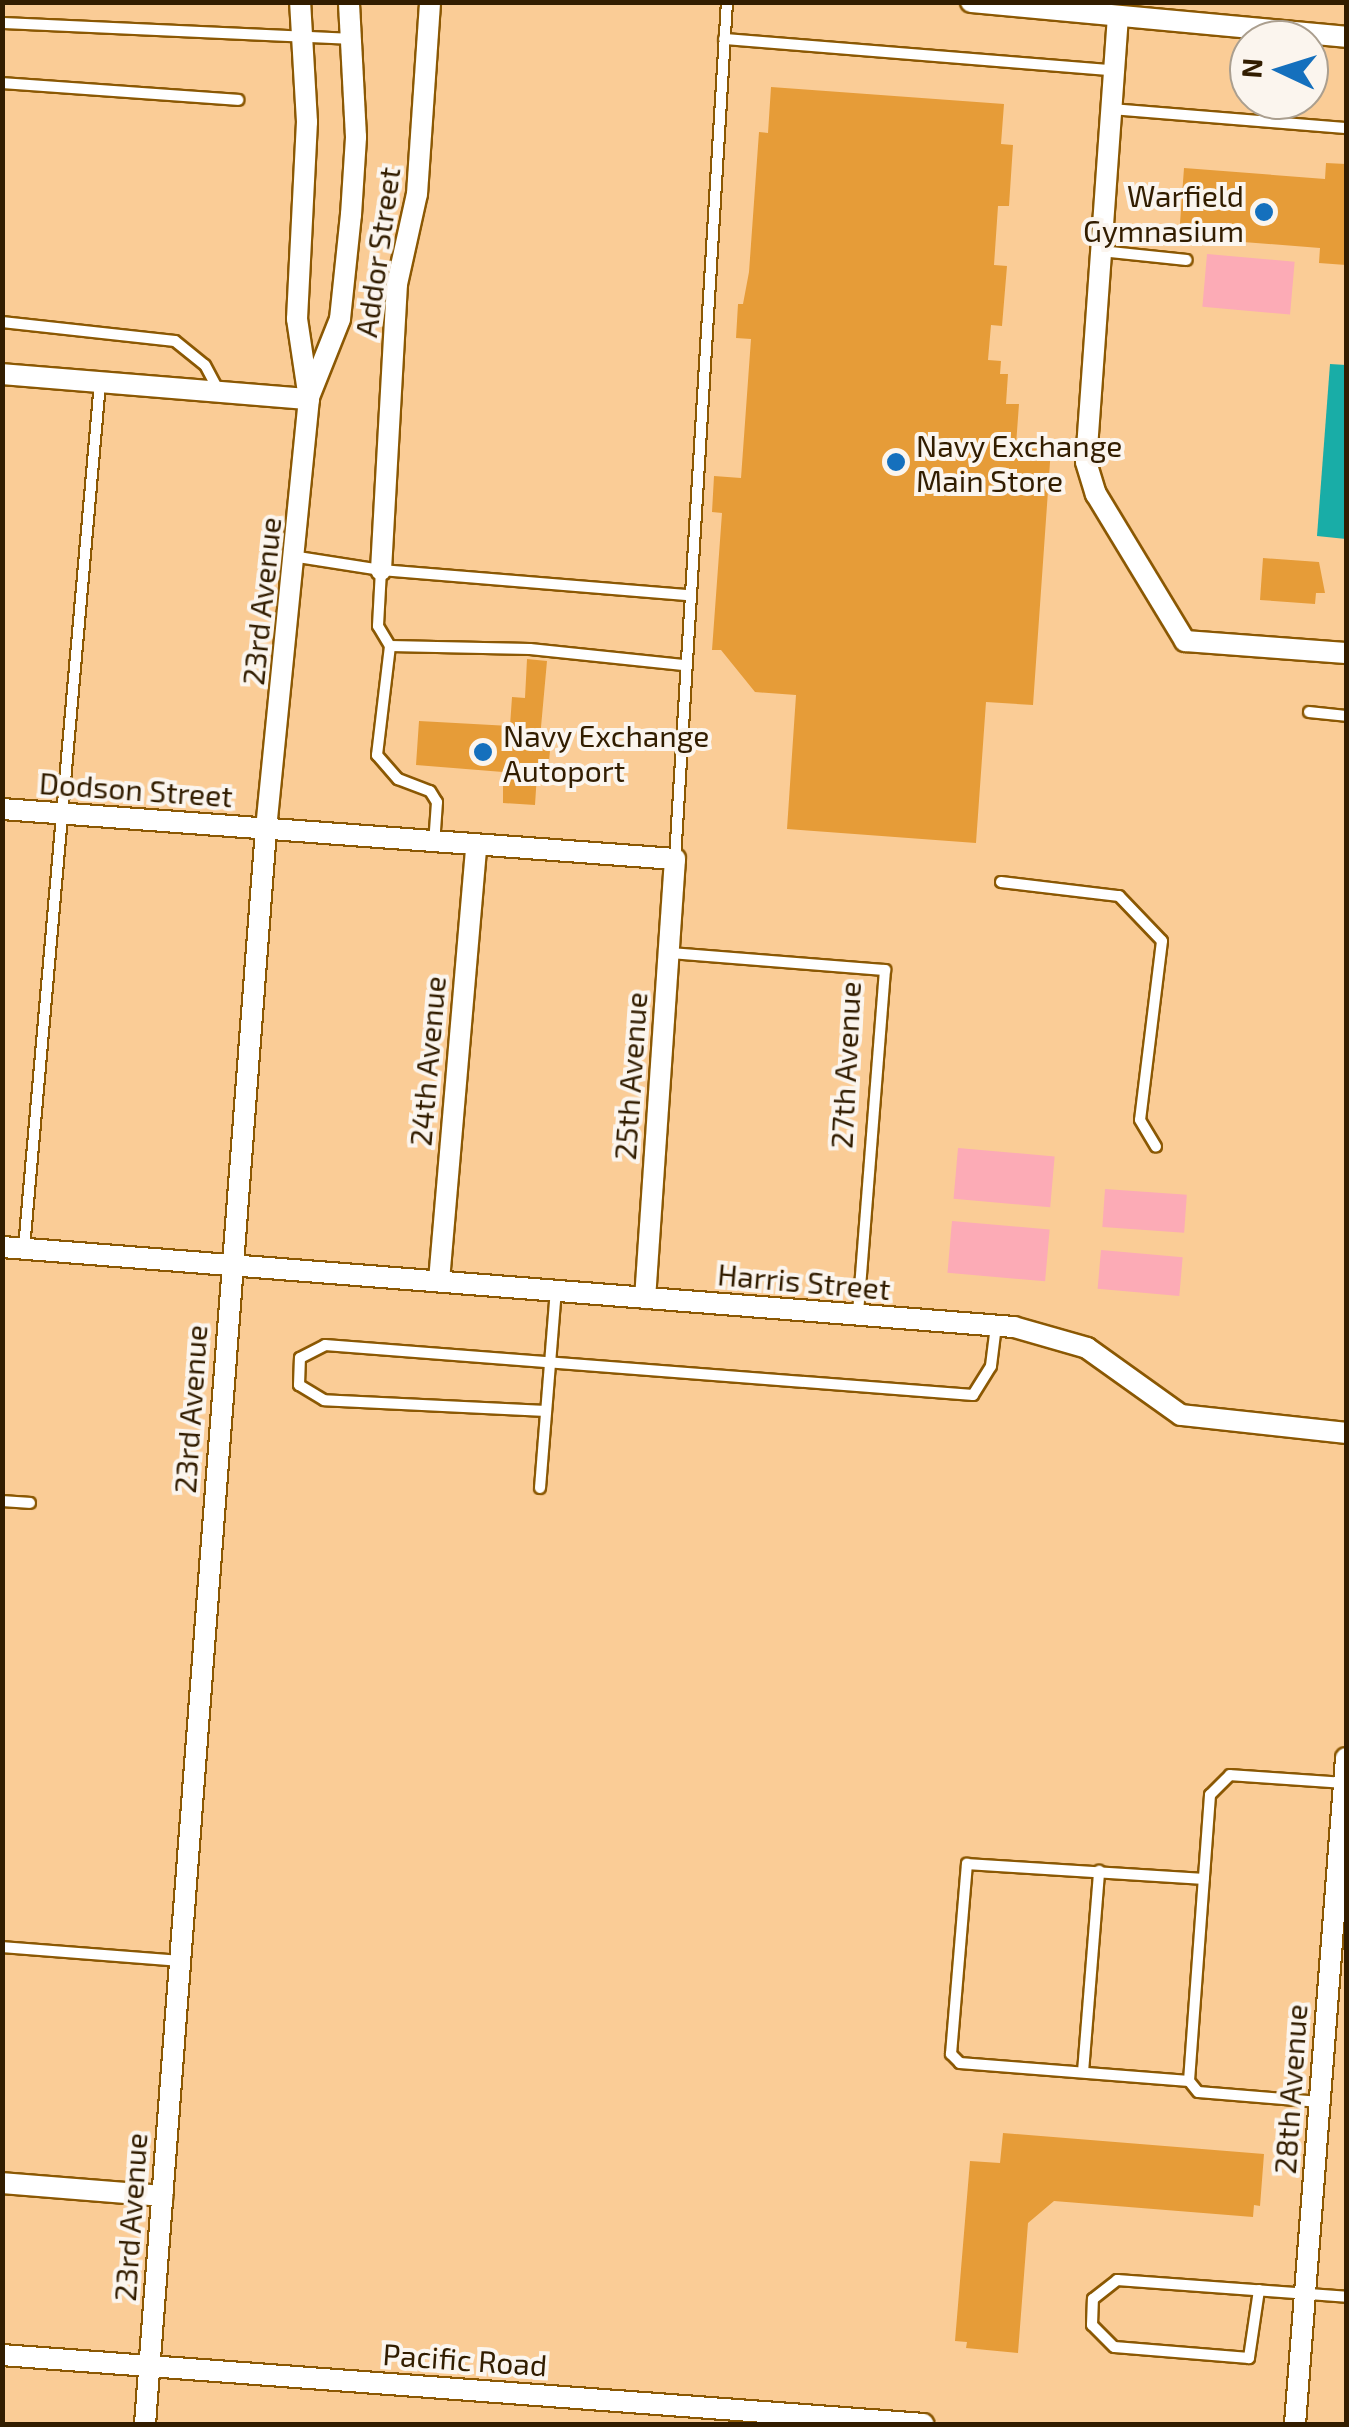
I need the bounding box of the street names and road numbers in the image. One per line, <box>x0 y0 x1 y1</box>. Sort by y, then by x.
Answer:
street label: Addor Street <box>347 164 407 340</box>
street label: 23rd Avenue <box>234 515 288 687</box>
street label: Dodson Street <box>38 764 234 814</box>
street label: 24th Avenue <box>402 974 452 1148</box>
street label: 27th Avenue <box>823 980 867 1150</box>
street label: 25th Avenue <box>606 990 654 1162</box>
street label: Harris Street <box>716 1256 892 1306</box>
street label: 23rd Avenue <box>166 1323 214 1495</box>
street label: 28th Avenue <box>1266 2002 1314 2176</box>
street label: 23rd Avenue <box>106 2131 154 2303</box>
street label: Pacific Road <box>382 2335 548 2383</box>

